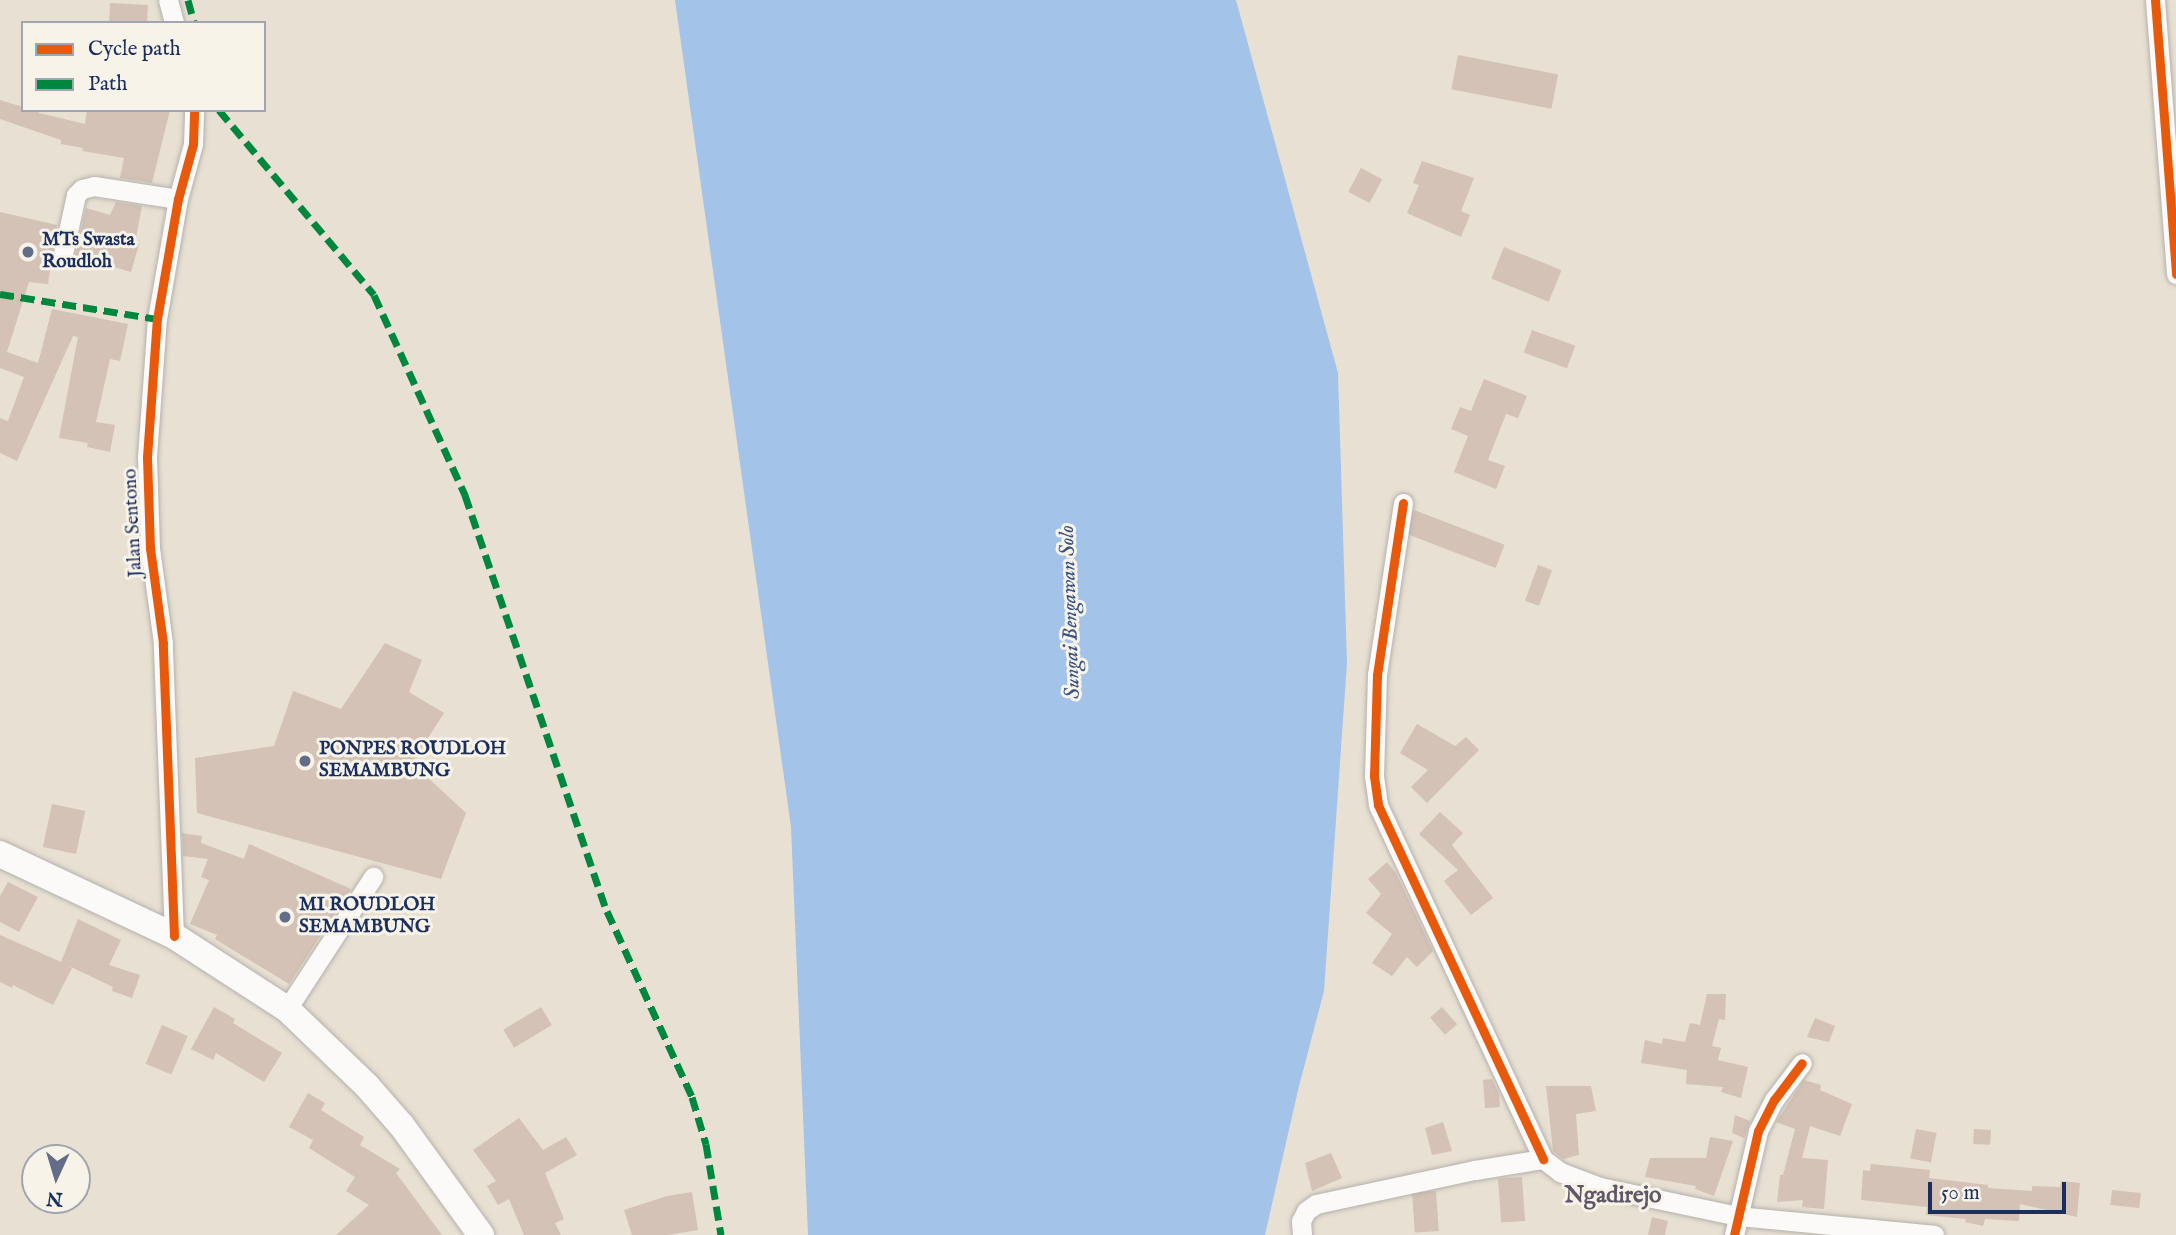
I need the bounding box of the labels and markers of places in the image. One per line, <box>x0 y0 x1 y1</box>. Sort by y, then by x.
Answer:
place label: MTs Swasta Roudloh <box>42 230 135 274</box>
marker: MTs Swasta Roudloh <box>20 244 36 260</box>
place label: PONPES ROUDLOH SEMAMBUNG <box>319 739 506 783</box>
marker: PONPES ROUDLOH SEMAMBUNG <box>297 753 313 769</box>
place label: MI ROUDLOH SEMAMBUNG <box>299 895 435 939</box>
marker: MI ROUDLOH SEMAMBUNG <box>277 909 293 925</box>

